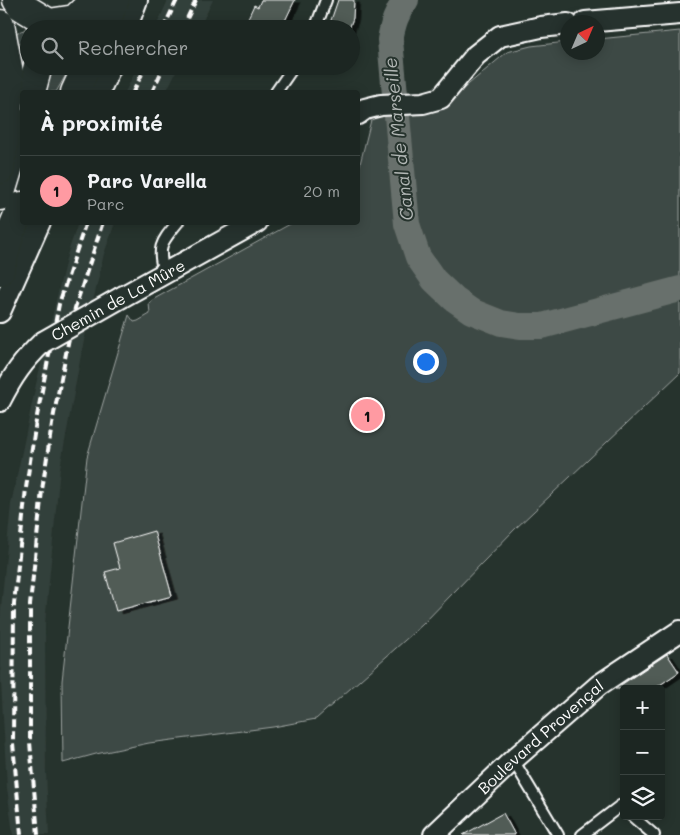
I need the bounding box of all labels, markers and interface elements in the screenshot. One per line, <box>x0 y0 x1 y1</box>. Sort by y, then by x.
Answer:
north arrow <box>560 15 605 60</box>
search box <box>20 20 360 75</box>
icon: search <box>38 34 66 62</box>
text: Rechercher <box>78 35 188 60</box>
water label: Canal de Marseille <box>377 56 419 222</box>
text: À proximité <box>40 109 163 136</box>
text: Parc Varella <box>87 168 207 193</box>
text: 1 <box>52 180 60 201</box>
text: 20 m <box>303 180 340 201</box>
text: Parc <box>87 193 124 214</box>
street label: Chemin de La Mûre <box>47 254 188 345</box>
your location <box>413 349 439 375</box>
pin: 1 <box>351 396 383 434</box>
street label: Boulevard Provençal <box>473 674 607 798</box>
map controls <box>620 685 665 820</box>
button: + <box>620 685 665 730</box>
button: − <box>620 730 665 775</box>
button: layers <box>620 775 665 820</box>

